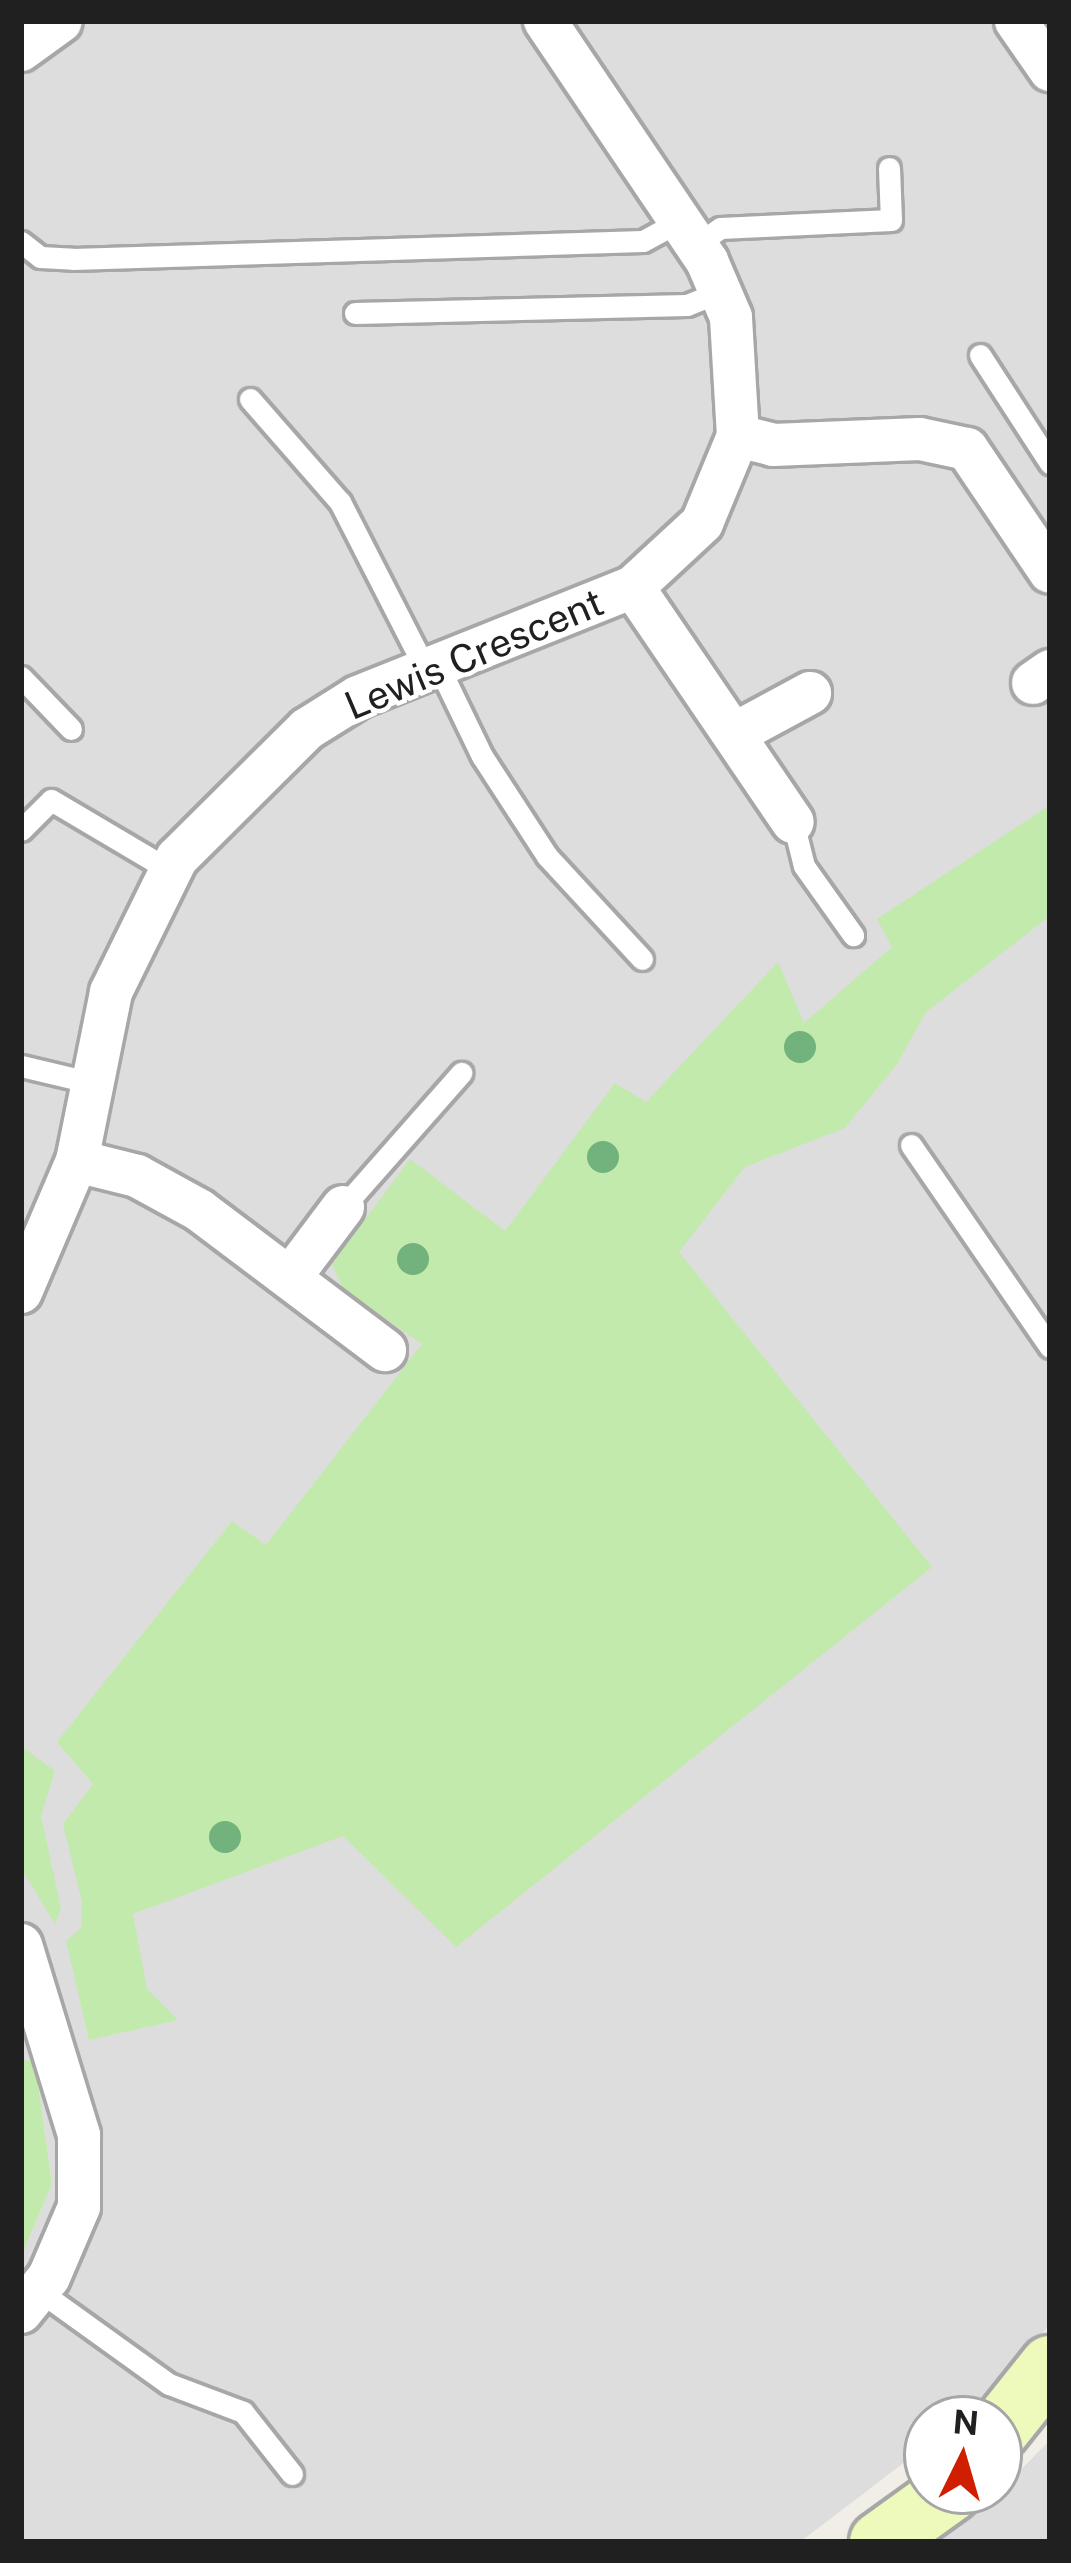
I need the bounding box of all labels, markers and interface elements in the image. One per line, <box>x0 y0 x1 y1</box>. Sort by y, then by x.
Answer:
street label: Lewis Crescent <box>338 578 610 730</box>
north arrow <box>903 2395 1023 2515</box>
text: N <box>951 2402 980 2442</box>

